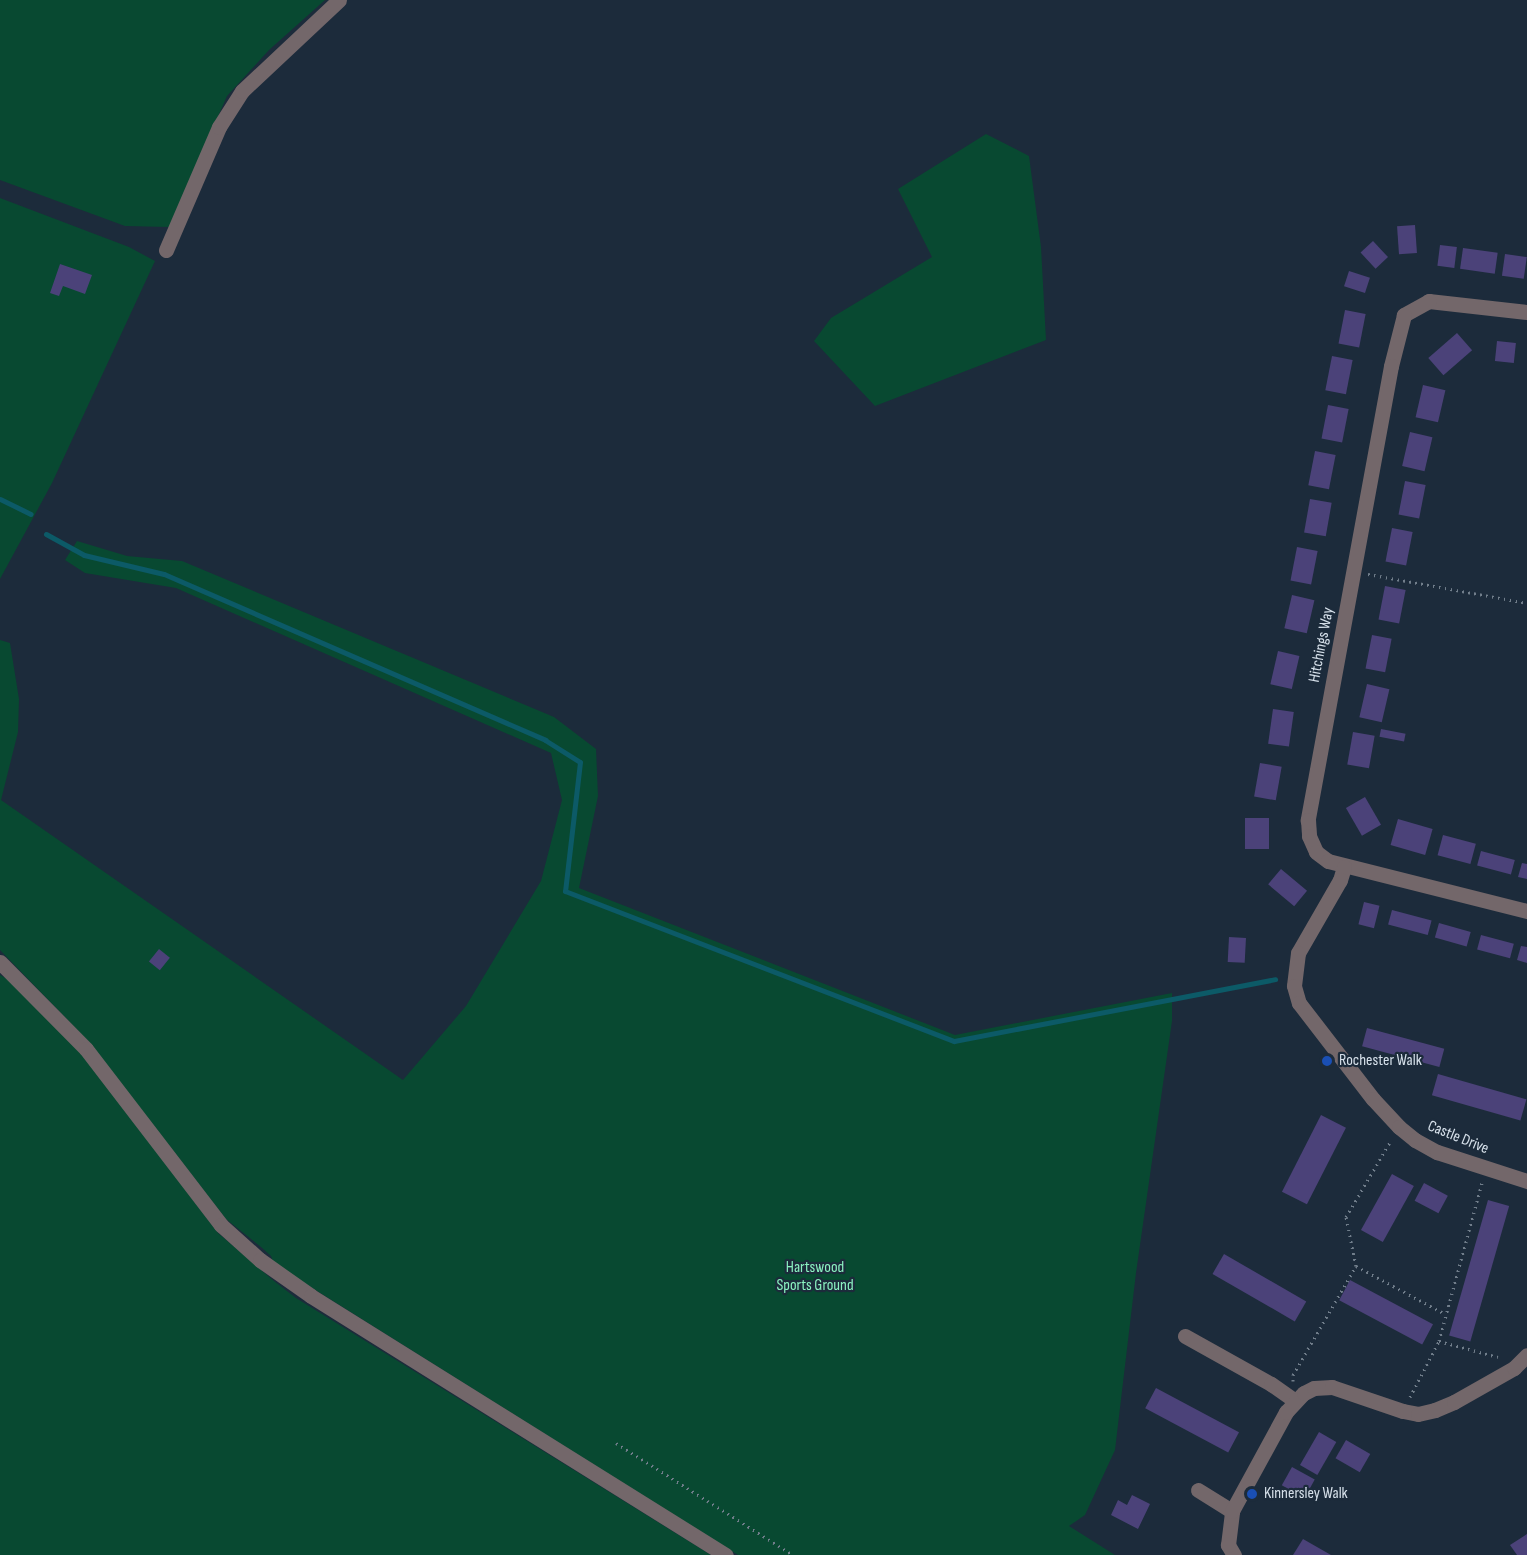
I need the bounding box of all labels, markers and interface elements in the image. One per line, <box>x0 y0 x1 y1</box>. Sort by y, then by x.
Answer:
street label: Hitchings Way <box>1305 606 1339 684</box>
place label: Rochester Walk <box>1339 1051 1422 1071</box>
marker: Rochester Walk <box>1320 1054 1334 1068</box>
street label: Castle Drive <box>1425 1117 1491 1159</box>
park label: Hartswood Sports Ground <box>776 1258 854 1296</box>
place label: Kinnersley Walk <box>1264 1484 1348 1504</box>
marker: Kinnersley Walk <box>1245 1487 1259 1501</box>

